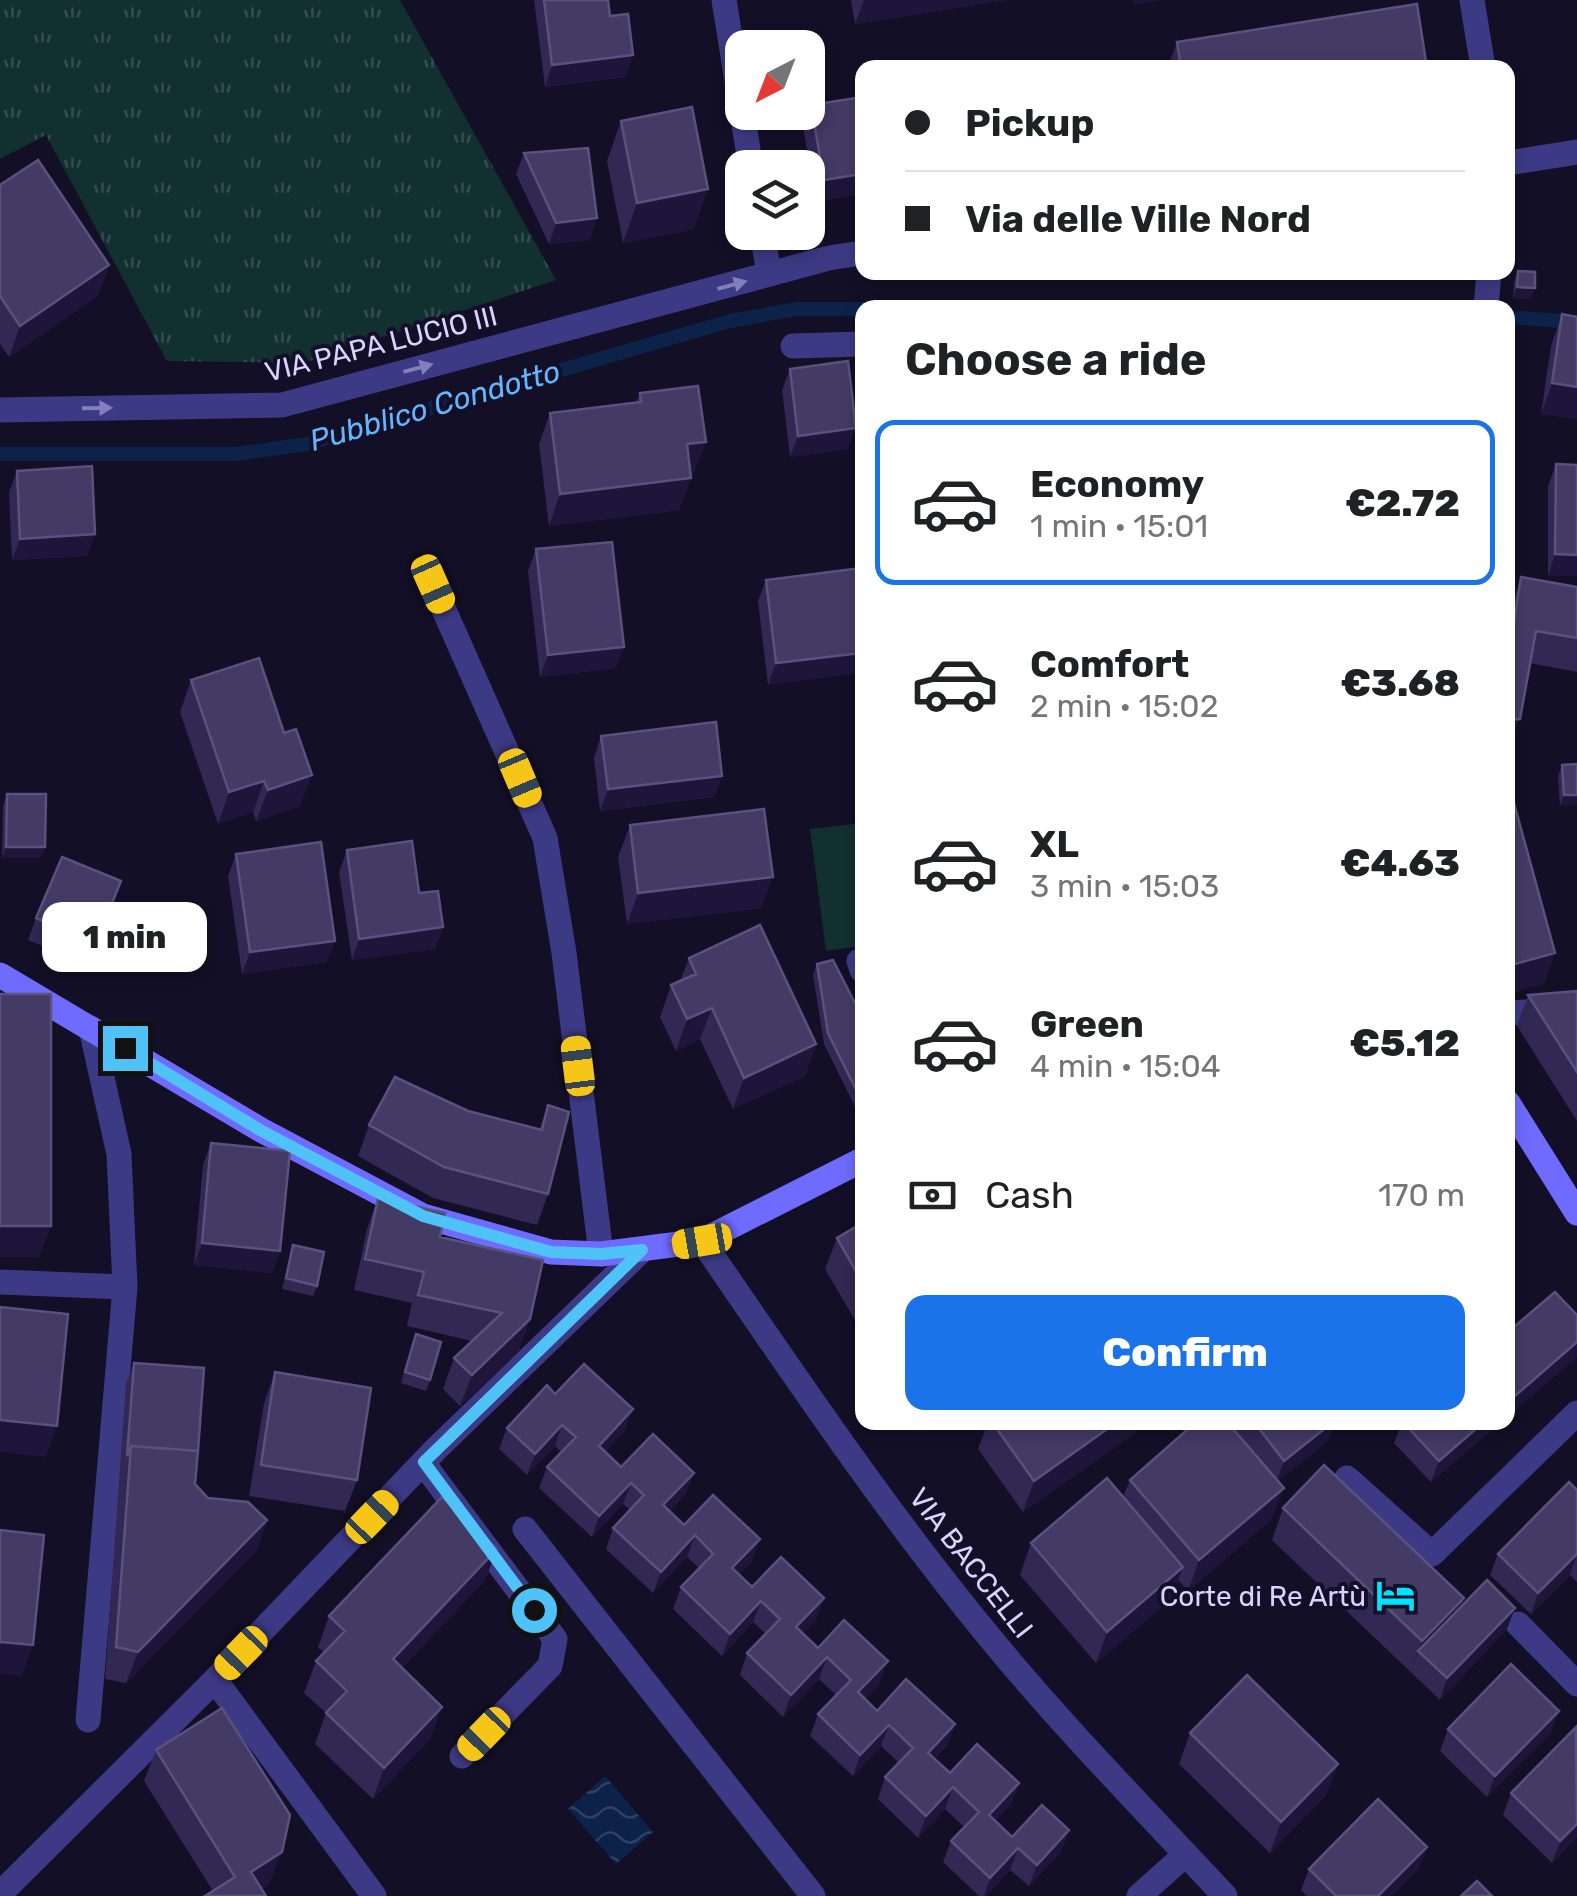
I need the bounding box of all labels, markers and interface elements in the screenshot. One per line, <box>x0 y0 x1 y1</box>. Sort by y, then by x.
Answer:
north arrow <box>725 30 825 130</box>
map controls <box>725 30 825 250</box>
text: Pickup <box>965 100 1094 146</box>
button: layers <box>725 150 825 250</box>
text: Via delle Ville Nord <box>965 196 1311 242</box>
one-way arrow <box>717 276 748 292</box>
street label: VIA PAPA LUCIO III <box>261 299 501 389</box>
text: Choose a ride <box>905 333 1207 386</box>
water label: Pubblico Condotto <box>305 353 565 459</box>
one-way arrow <box>403 360 433 375</box>
one-way arrow <box>82 400 114 416</box>
icon: car <box>910 458 1000 548</box>
text: Economy <box>1030 461 1204 507</box>
text: €2.72 <box>1345 480 1460 526</box>
text: 1 min · 15:01 <box>1030 507 1208 545</box>
car <box>407 550 459 618</box>
icon: car <box>910 638 1000 728</box>
text: Comfort <box>1030 641 1189 687</box>
text: €3.68 <box>1340 660 1460 706</box>
text: 2 min · 15:02 <box>1030 687 1218 725</box>
car <box>494 745 546 811</box>
icon: car <box>910 818 1000 908</box>
text: XL <box>1030 821 1079 867</box>
text: €4.63 <box>1340 840 1460 886</box>
text: 3 min · 15:03 <box>1030 867 1219 905</box>
callout: 1 min <box>42 903 208 973</box>
text: 1 min <box>83 918 166 956</box>
icon: car <box>910 998 1000 1088</box>
text: Green <box>1030 1001 1144 1047</box>
text: €5.12 <box>1350 1020 1460 1066</box>
route end <box>103 1026 148 1071</box>
car <box>559 1034 597 1098</box>
text: 4 min · 15:04 <box>1030 1047 1221 1085</box>
icon: cash <box>905 1168 960 1223</box>
text: Cash <box>985 1172 1074 1218</box>
text: 170 m <box>1378 1176 1465 1214</box>
car <box>670 1221 734 1261</box>
button: Confirm <box>905 1295 1465 1410</box>
street label: VIA BACCELLI <box>902 1481 1040 1645</box>
car <box>340 1485 404 1549</box>
hotel icon: Corte di Re Artù <box>1375 1575 1417 1617</box>
place label: Corte di Re Artù <box>1160 1580 1366 1613</box>
route start <box>512 1588 557 1633</box>
car <box>209 1621 273 1685</box>
car <box>452 1702 516 1766</box>

